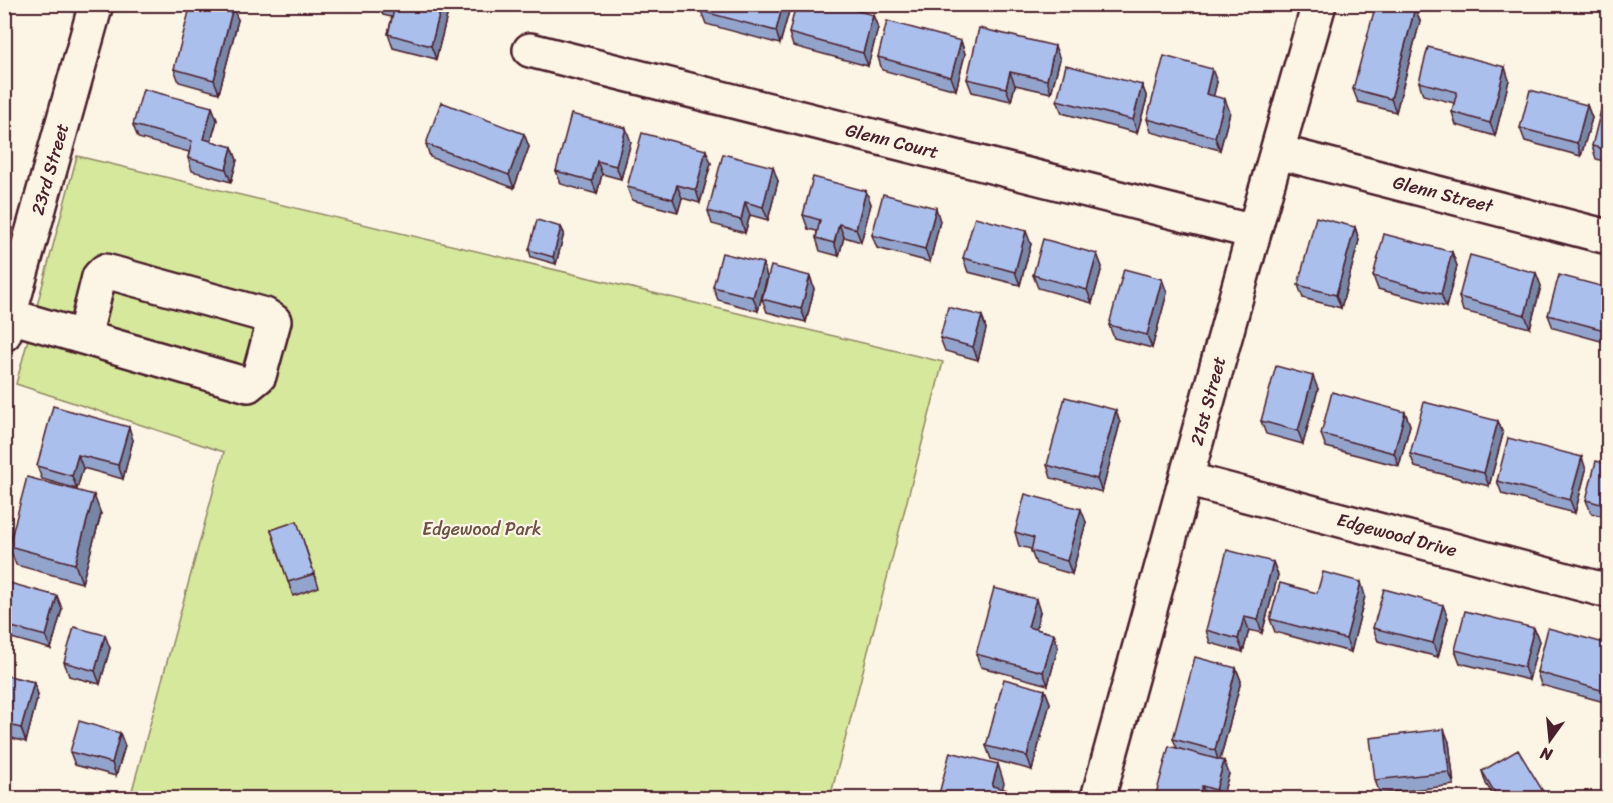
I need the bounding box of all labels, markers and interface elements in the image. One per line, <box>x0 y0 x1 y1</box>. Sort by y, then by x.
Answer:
street label: Glenn Court <box>842 114 942 168</box>
street label: 23rd Street <box>22 119 78 219</box>
street label: Glenn Street <box>1390 166 1497 222</box>
street label: 21st Street <box>1181 353 1235 449</box>
street label: Edgewood Drive <box>1333 504 1461 566</box>
park label: Edgewood Park <box>422 513 542 545</box>
north arrow <box>1520 710 1580 770</box>
text: N <box>1536 738 1556 770</box>

